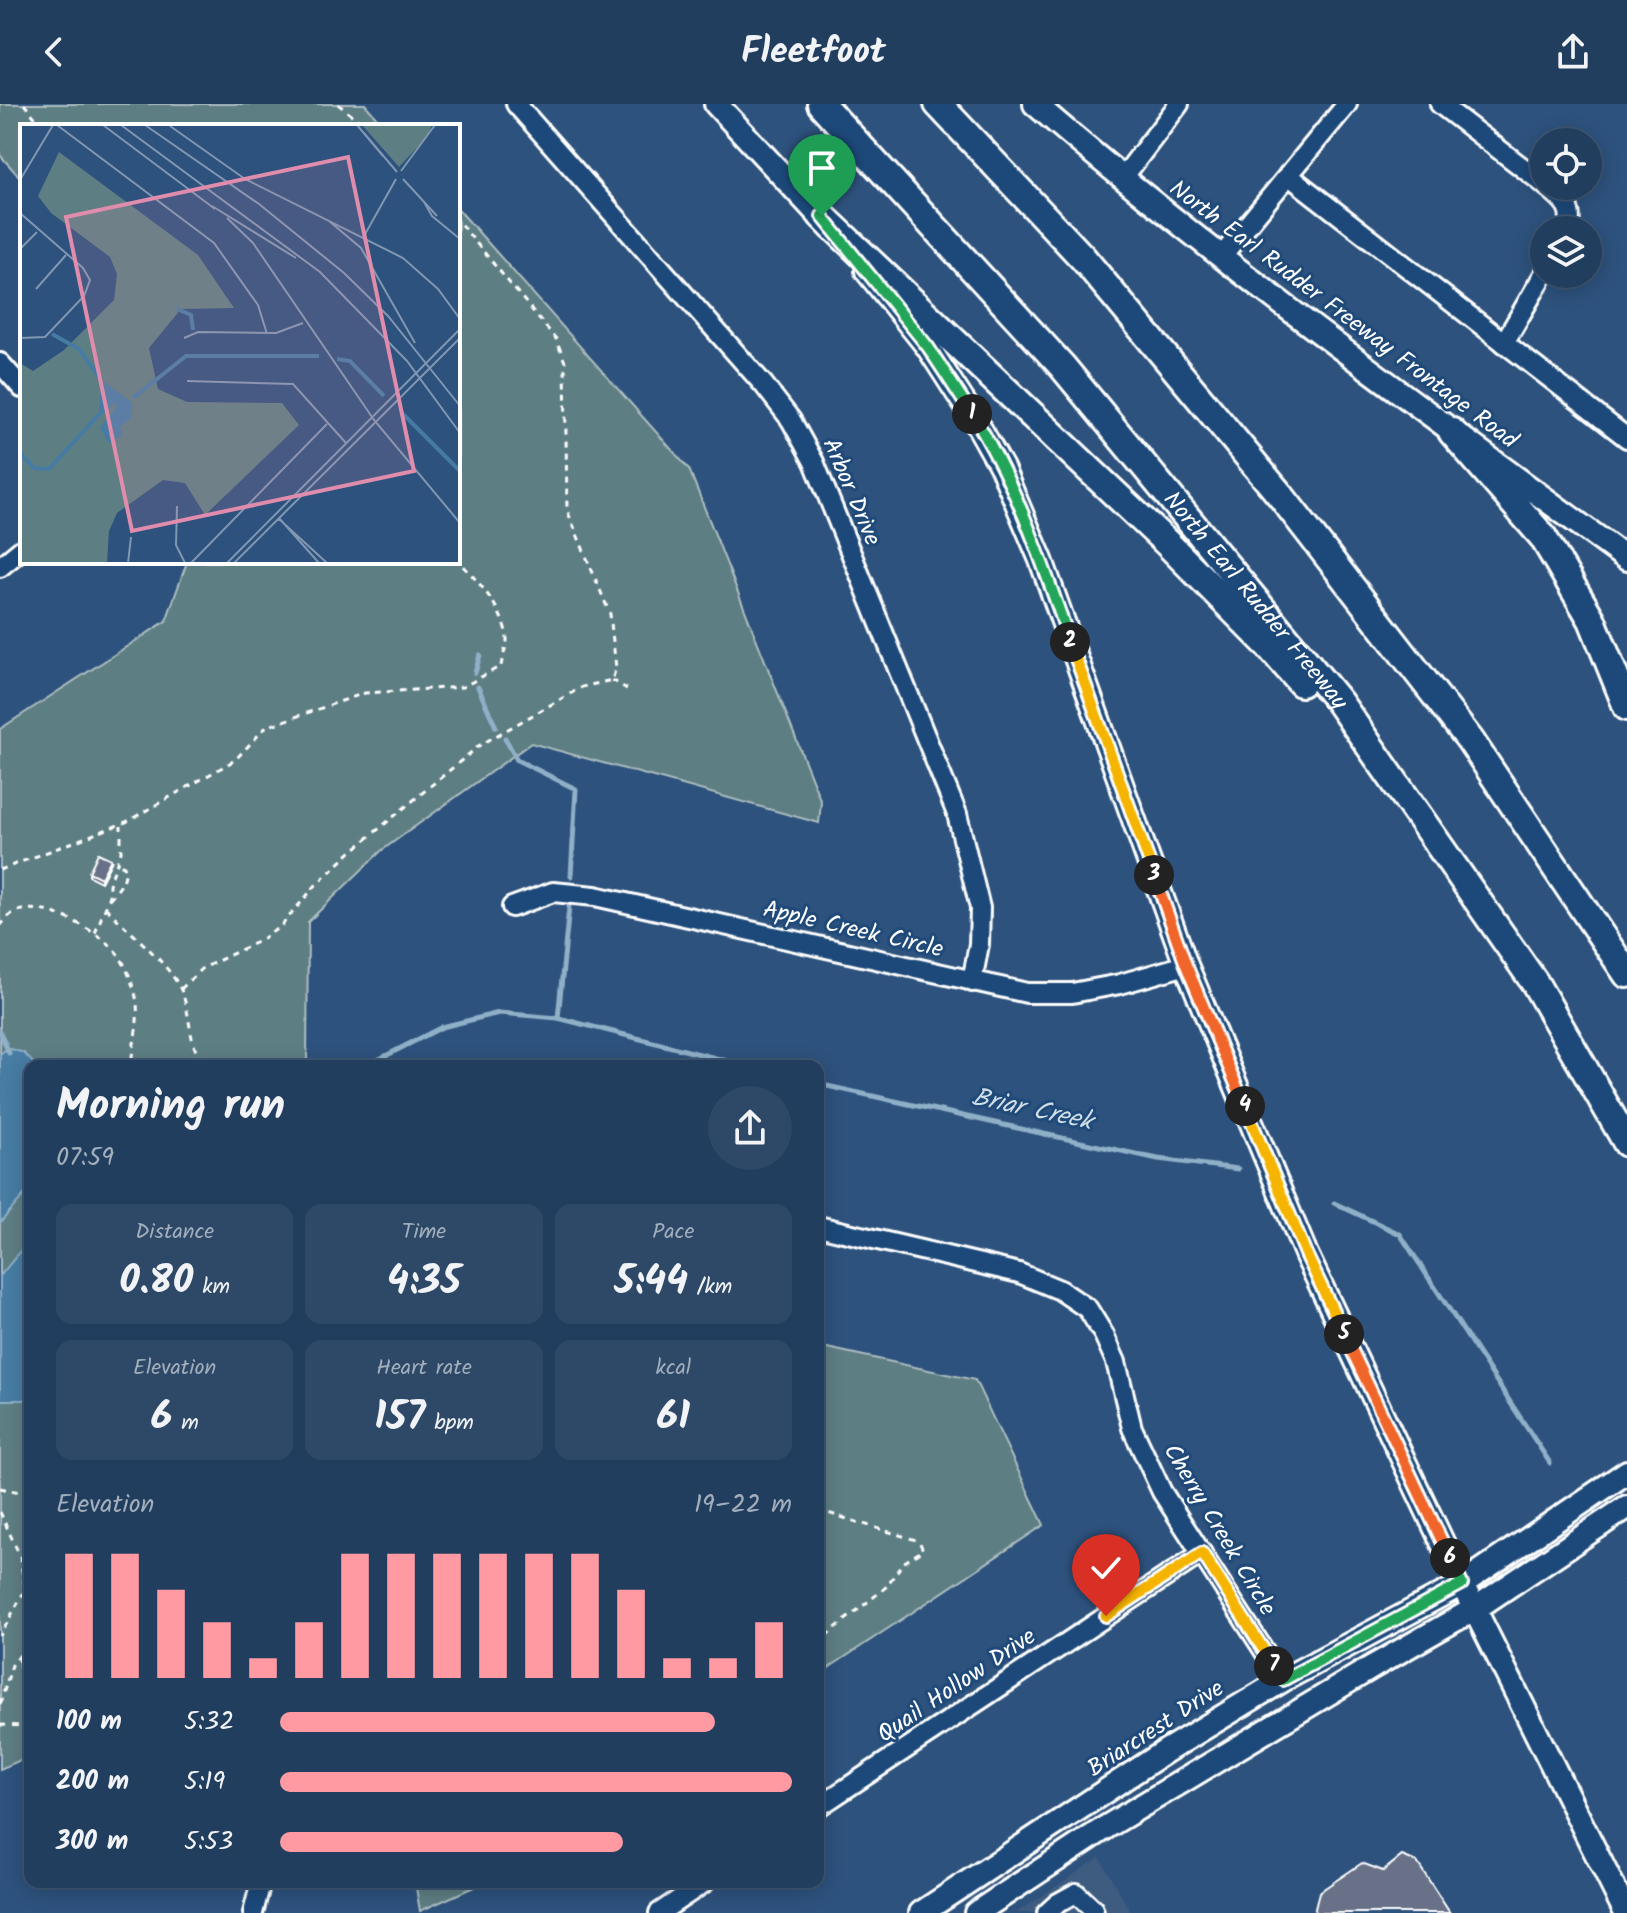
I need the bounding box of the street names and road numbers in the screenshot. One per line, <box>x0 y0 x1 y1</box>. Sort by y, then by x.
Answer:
street label: North Earl Rudder Freeway Frontage Road <box>1160 170 1527 460</box>
street label: Arbor Drive <box>811 432 891 552</box>
street label: North Earl Rudder Freeway <box>1153 482 1359 718</box>
street label: Apple Creek Circle <box>759 890 947 970</box>
street label: Cherry Creek Circle <box>1152 1436 1286 1624</box>
street label: Quail Hollow Drive <box>869 1618 1045 1754</box>
street label: Briarcrest Drive <box>1080 1670 1233 1788</box>

